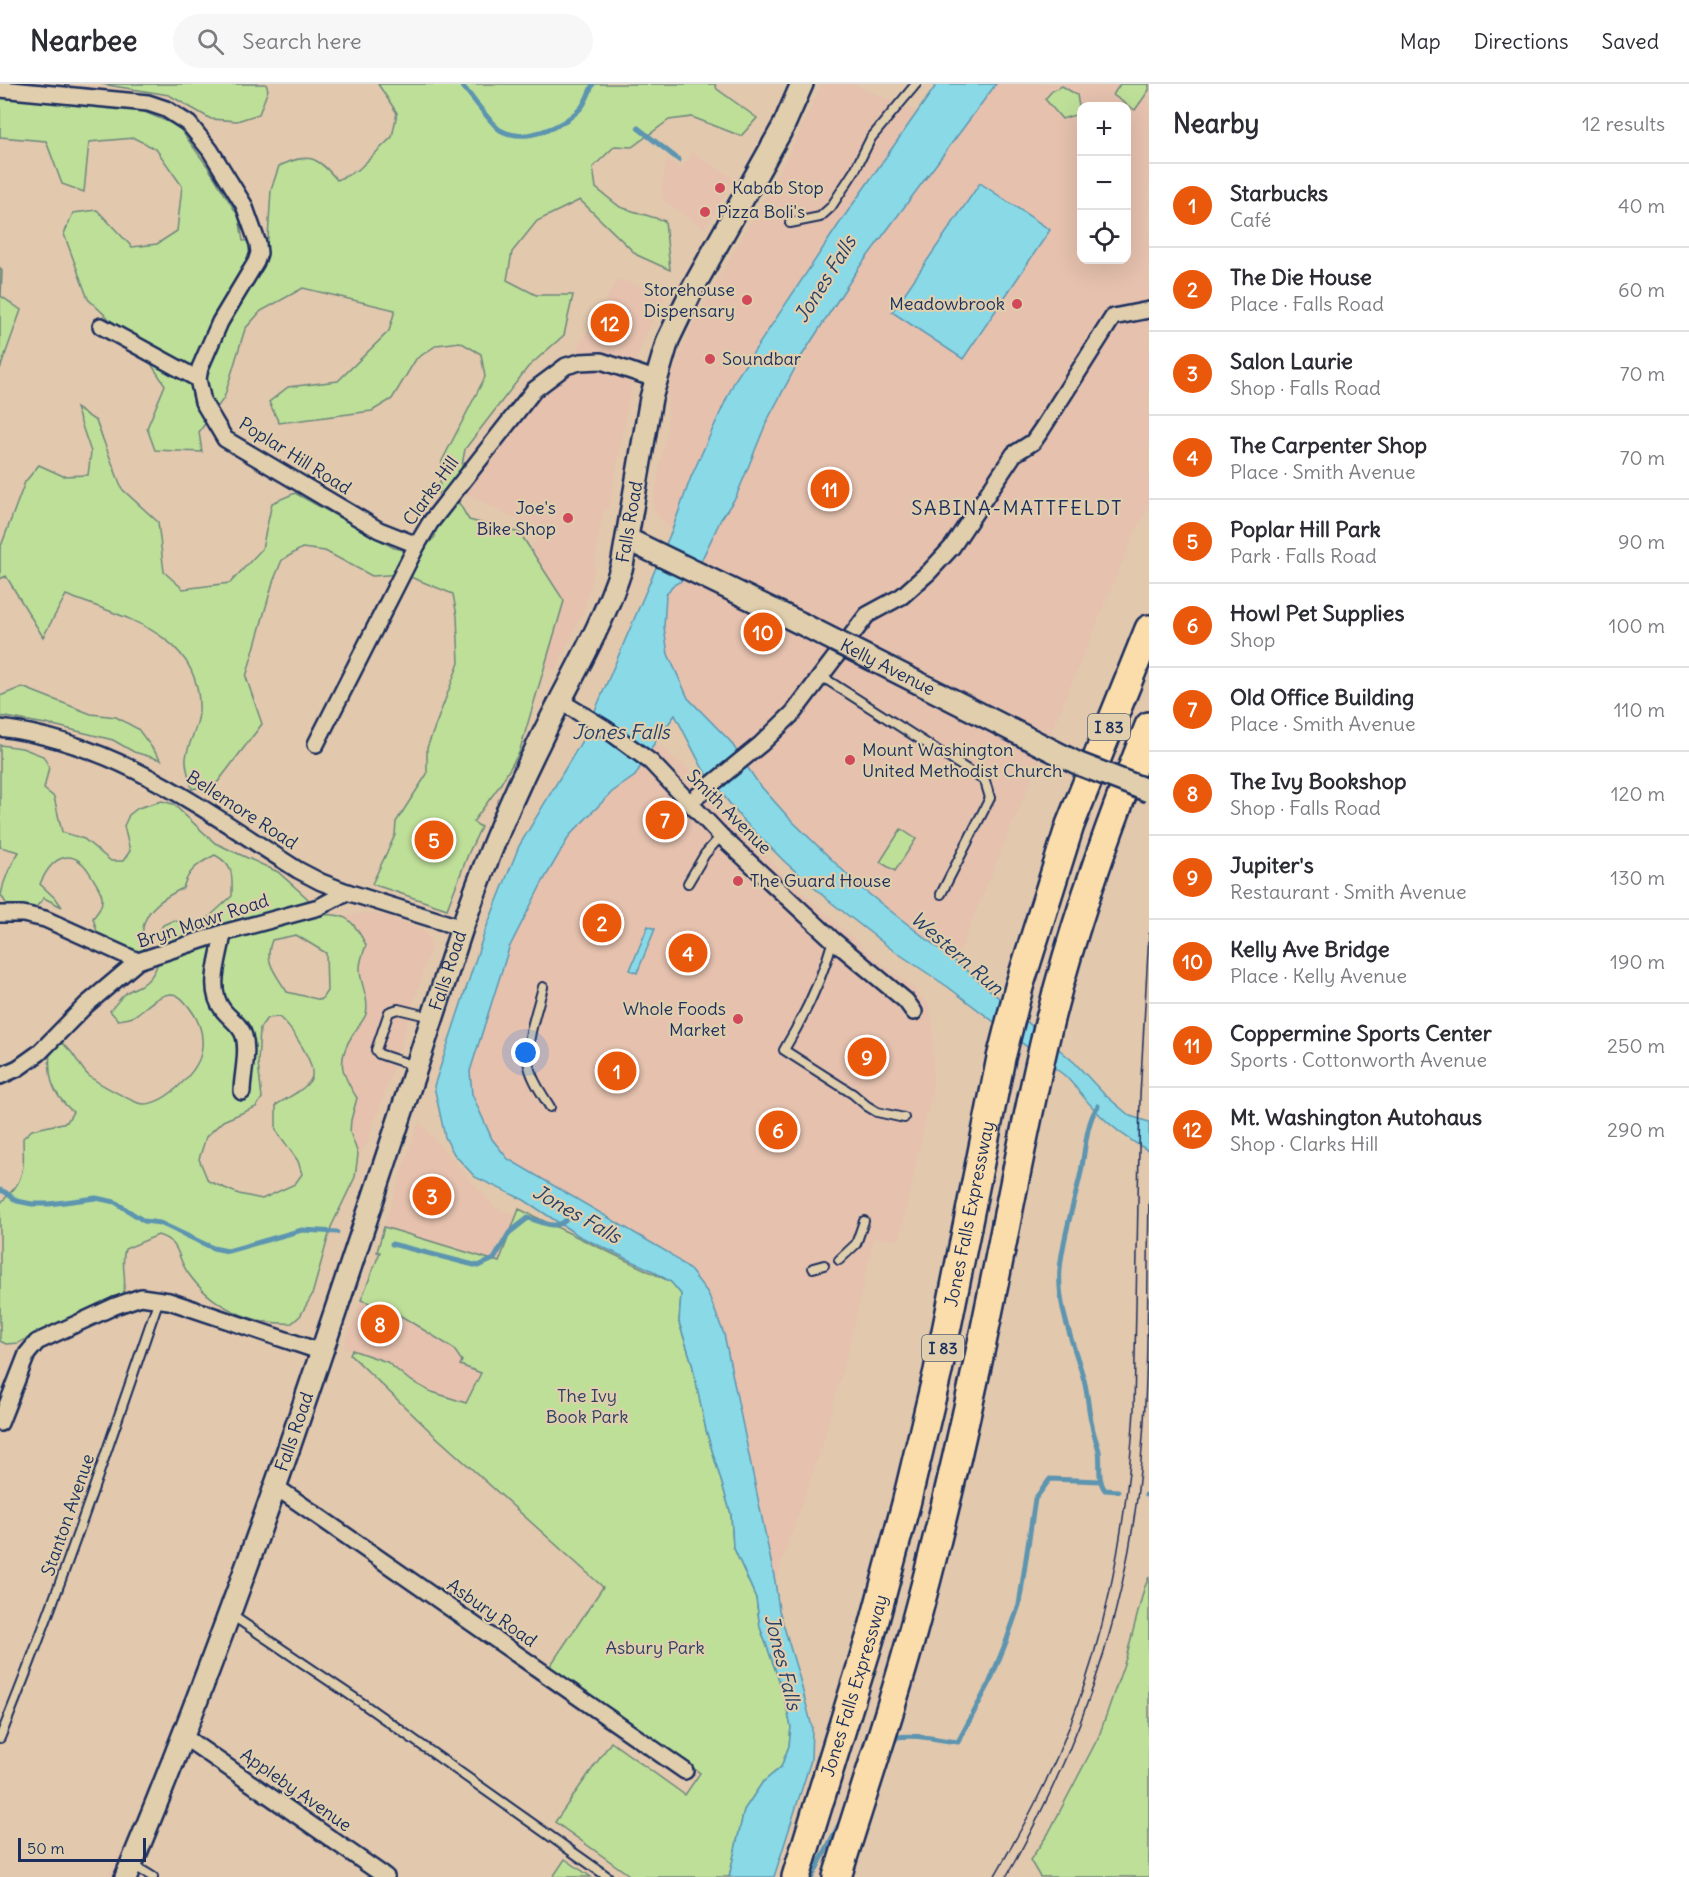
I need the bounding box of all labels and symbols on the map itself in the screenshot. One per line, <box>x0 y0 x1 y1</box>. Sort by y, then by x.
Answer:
place label: Kabab Stop <box>732 176 824 199</box>
marker: Kabab Stop <box>713 181 727 195</box>
place label: Pizza Boli's <box>717 200 805 223</box>
marker: Pizza Boli's <box>698 205 712 219</box>
water label: Jones Falls <box>788 229 862 327</box>
place label: Storehouse Dispensary <box>644 278 735 322</box>
place label: Meadowbrook <box>889 292 1005 315</box>
marker: Storehouse Dispensary <box>740 293 754 307</box>
marker: Meadowbrook <box>1010 297 1024 311</box>
pin: 12 <box>590 300 630 346</box>
place label: Soundbar <box>722 347 802 370</box>
marker: Soundbar <box>703 352 717 366</box>
street label: Poplar Hill Road <box>235 412 356 500</box>
street label: Clarks Hill <box>398 452 463 530</box>
pin: 11 <box>810 466 850 512</box>
street label: Falls Road <box>611 479 648 564</box>
district label: SABINA-MATTFELDT <box>911 495 1123 520</box>
place label: Joe's Bike Shop <box>476 496 556 540</box>
marker: Joe's Bike Shop <box>561 511 575 525</box>
pin: 10 <box>744 610 783 654</box>
street label: Kelly Avenue <box>836 633 939 700</box>
road number: I 83 <box>1088 714 1130 740</box>
water label: Jones Falls <box>572 719 672 744</box>
place label: Mount Washington United Methodist Church <box>862 738 1062 782</box>
marker: Mount Washington United Methodist Church <box>843 753 857 767</box>
street label: Smith Avenue <box>682 764 777 859</box>
street label: Bellemore Road <box>182 765 303 854</box>
pin: 7 <box>646 798 684 842</box>
pin: 5 <box>414 818 454 862</box>
place label: The Guard House <box>750 869 891 892</box>
marker: The Guard House <box>731 874 745 888</box>
street label: Bryn Mawr Road <box>134 888 272 953</box>
pin: 2 <box>582 900 622 946</box>
water label: Western Run <box>906 905 1009 1000</box>
street label: Falls Road <box>424 927 471 1013</box>
pin: 4 <box>668 930 708 976</box>
place label: Whole Foods Market <box>623 997 726 1041</box>
marker: Whole Foods Market <box>731 1012 745 1026</box>
pin: 9 <box>848 1034 886 1080</box>
your location <box>511 1038 540 1067</box>
pin: 1 <box>598 1048 636 1094</box>
pin: 6 <box>758 1108 798 1152</box>
street label: Jones Falls Expressway <box>939 1119 999 1309</box>
pin: 3 <box>412 1174 452 1218</box>
water label: Jones Falls <box>529 1178 627 1250</box>
pin: 8 <box>360 1302 400 1346</box>
road number: I 83 <box>922 1335 964 1361</box>
park label: The Ivy Book Park <box>546 1384 628 1428</box>
street label: Falls Road <box>269 1389 318 1474</box>
street label: Stanton Avenue <box>36 1451 99 1579</box>
street label: Asbury Road <box>443 1573 542 1652</box>
street label: Jones Falls Expressway <box>816 1592 892 1780</box>
water label: Jones Falls <box>760 1612 808 1714</box>
park label: Asbury Park <box>605 1636 705 1659</box>
street label: Appleby Avenue <box>236 1743 356 1836</box>
scale bar <box>18 1835 146 1862</box>

